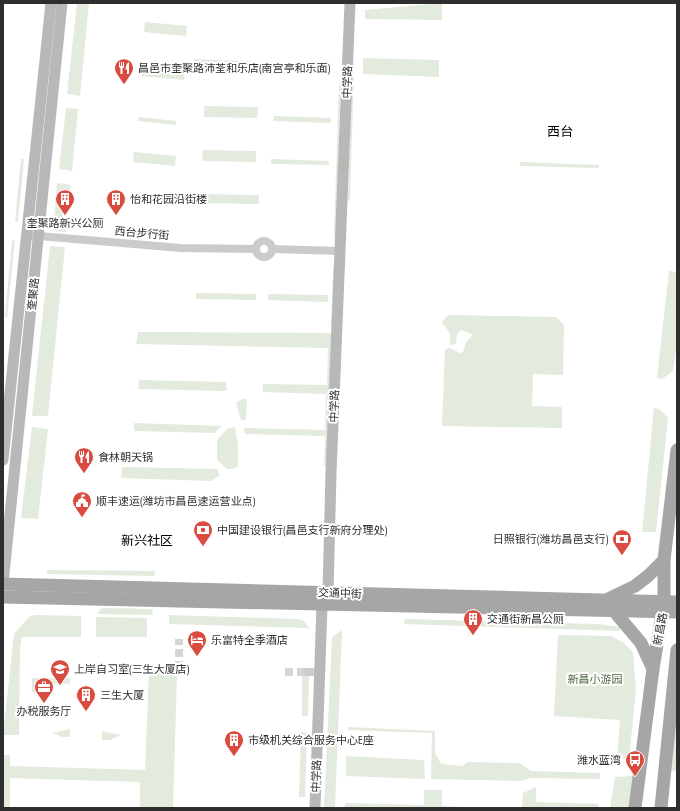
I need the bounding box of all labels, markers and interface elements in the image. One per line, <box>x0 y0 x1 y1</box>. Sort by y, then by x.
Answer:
restaurant icon: 昌邑市奎聚路沛荃和乐店(南宫亭和乐面) <box>113 57 135 85</box>
place label: 昌邑市奎聚路沛荃和乐店(南宫亭和乐面) <box>138 61 331 75</box>
street label: 中学路 <box>339 65 355 99</box>
district label: 西台 <box>547 123 573 140</box>
building icon: 奎聚路新兴公厕 <box>54 188 76 216</box>
building icon: 怡和花园沿街楼 <box>105 188 127 216</box>
place label: 怡和花园沿街楼 <box>130 192 207 206</box>
place label: 奎聚路新兴公厕 <box>27 216 104 230</box>
street label: 西台步行街 <box>114 224 170 242</box>
street label: 奎聚路 <box>24 277 42 311</box>
street label: 中学路 <box>326 389 342 423</box>
restaurant icon: 食林朝天锅 <box>73 446 95 474</box>
place label: 食林朝天锅 <box>98 450 153 464</box>
public building icon: 顺丰速运(潍坊市昌邑速运营业点) <box>71 490 93 518</box>
place label: 顺丰速运(潍坊市昌邑速运营业点) <box>96 494 256 508</box>
bank icon: 中国建设银行(昌邑支行新府分理处) <box>192 519 214 547</box>
place label: 中国建设银行(昌邑支行新府分理处) <box>217 523 388 537</box>
bank icon: 日照银行(潍坊昌邑支行) <box>611 528 633 556</box>
district label: 新兴社区 <box>121 532 173 549</box>
place label: 日照银行(潍坊昌邑支行) <box>493 532 608 546</box>
street label: 交通中街 <box>318 585 362 601</box>
building icon: 交通街新昌公厕 <box>462 608 484 636</box>
place label: 交通街新昌公厕 <box>487 612 564 626</box>
street label: 新昌路 <box>650 612 670 646</box>
hotel icon: 乐富特全季酒店 <box>186 629 208 657</box>
place label: 乐富特全季酒店 <box>211 633 288 647</box>
school or university icon: 上岸自习室(三生大厦店) <box>49 658 71 686</box>
place label: 上岸自习室(三生大厦店) <box>74 662 190 676</box>
park label: 新昌小游园 <box>568 672 623 686</box>
office icon: 办税服务厅 <box>33 676 55 704</box>
building icon: 三生大厦 <box>75 684 97 712</box>
place label: 三生大厦 <box>100 688 144 702</box>
place label: 办税服务厅 <box>17 704 72 718</box>
building icon: 市级机关综合服务中心E座 <box>223 729 245 757</box>
place label: 市级机关综合服务中心E座 <box>248 733 374 747</box>
bus stop icon: 潍水蓝湾 <box>624 749 646 777</box>
place label: 潍水蓝湾 <box>577 753 621 767</box>
street label: 中学路 <box>308 759 324 793</box>

